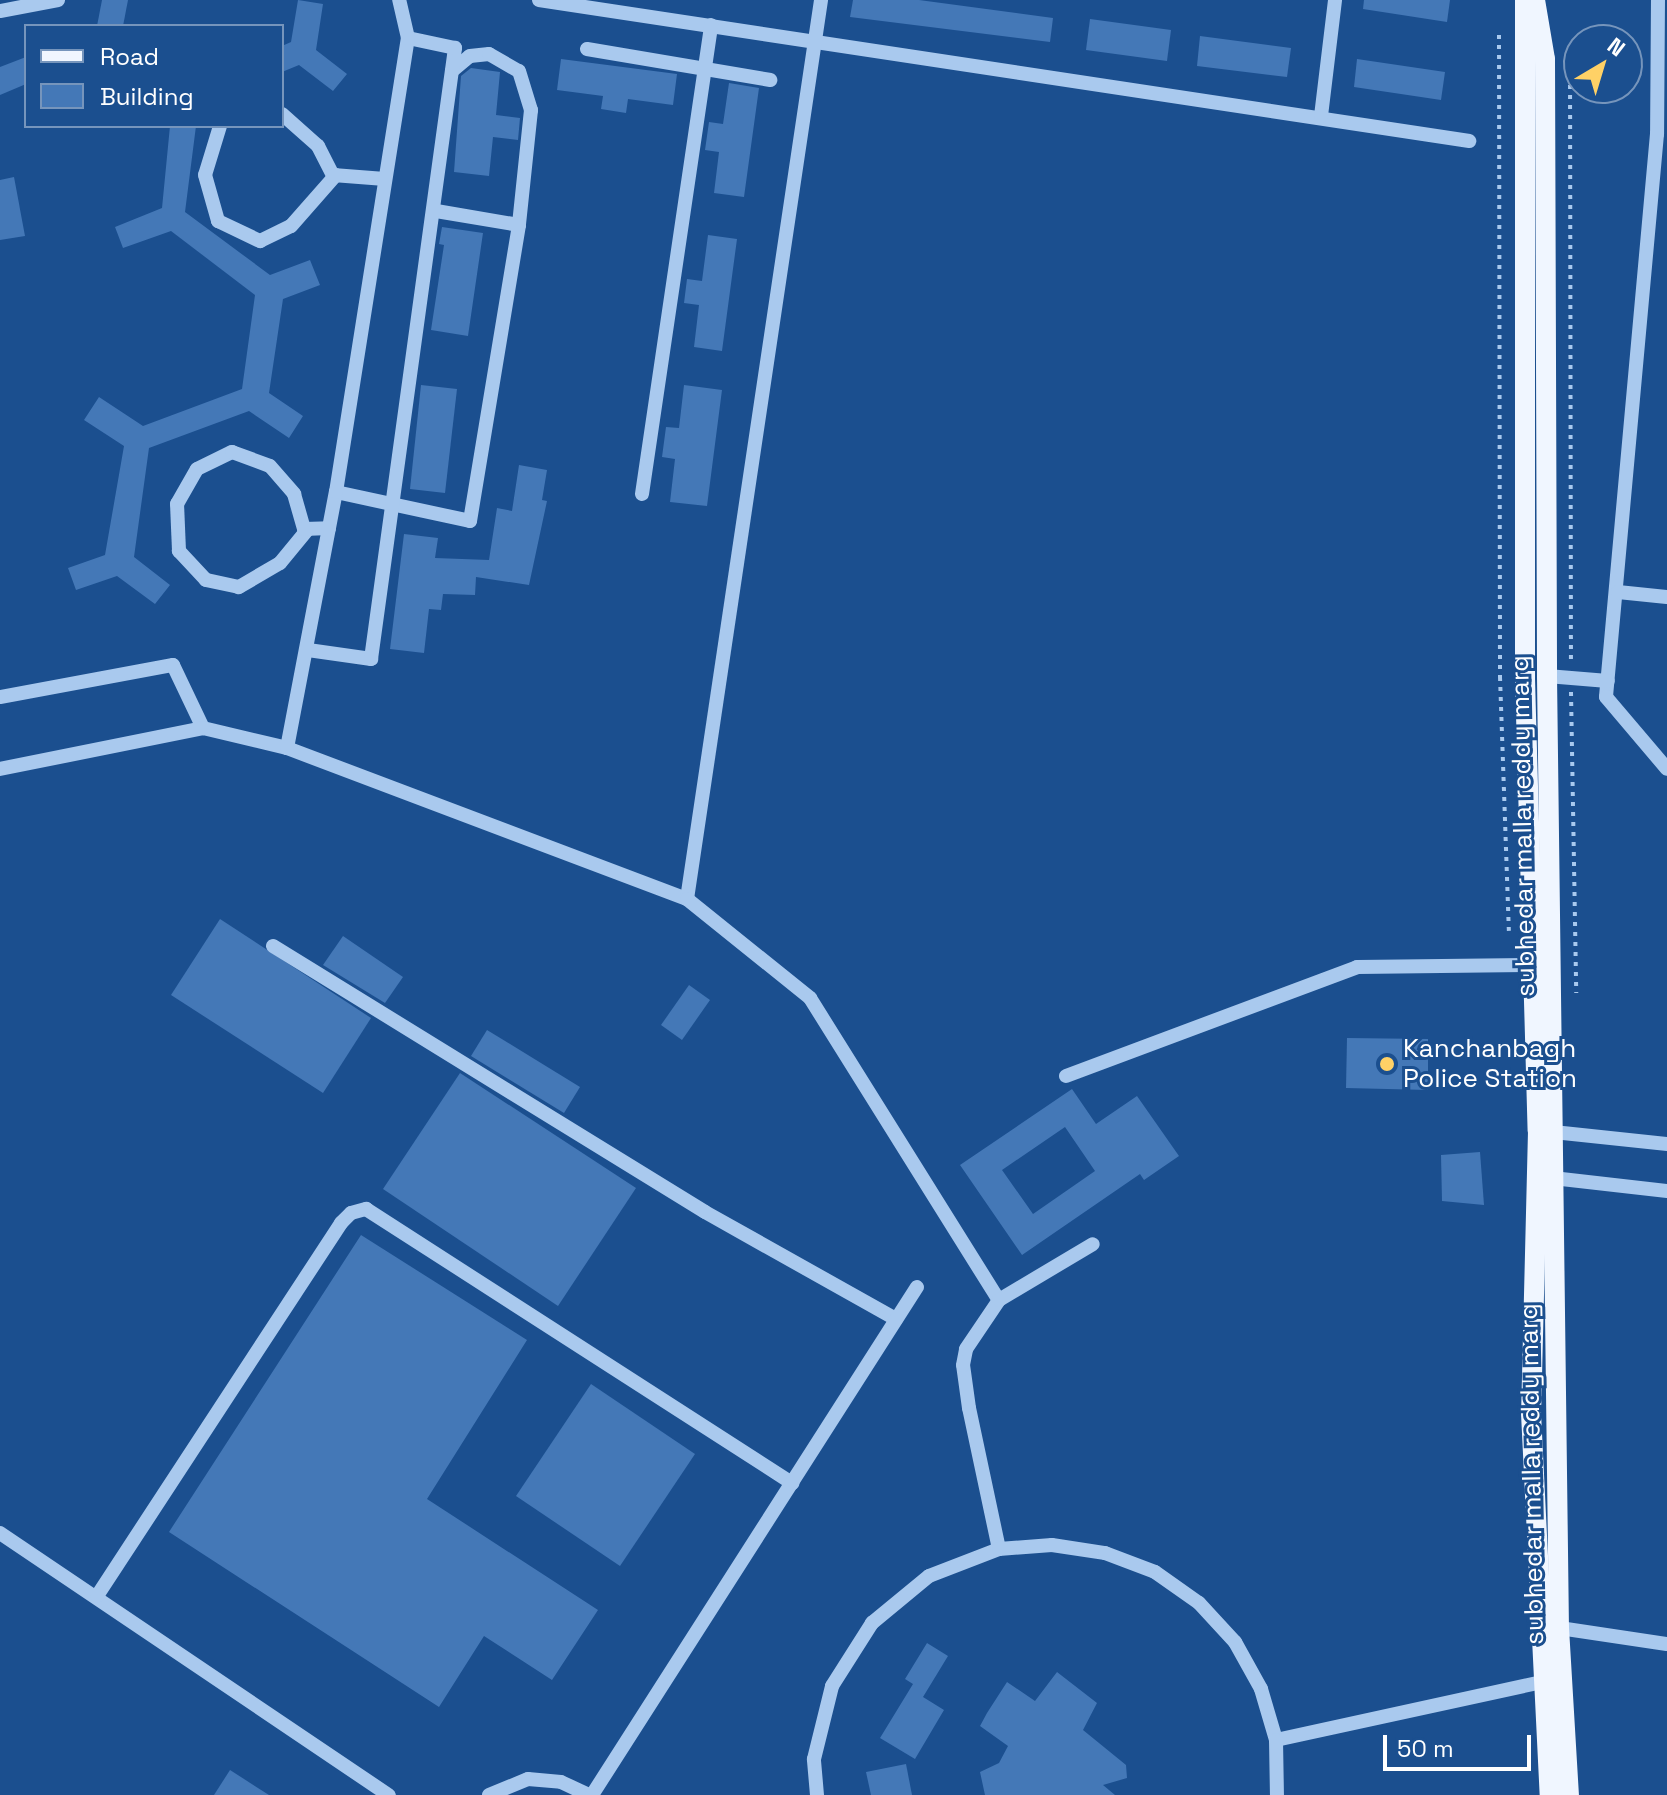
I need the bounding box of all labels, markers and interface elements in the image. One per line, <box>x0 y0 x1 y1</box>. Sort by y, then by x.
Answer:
legend <box>24 24 284 128</box>
north arrow <box>1563 24 1643 104</box>
text: N <box>1602 31 1631 62</box>
text: Road <box>100 41 159 72</box>
text: Building <box>100 81 194 112</box>
street label: subhedar malla reddy marg <box>1504 655 1542 997</box>
place label: Kanchanbagh Police Station <box>1403 1033 1577 1094</box>
marker: Kanchanbagh Police Station <box>1378 1055 1396 1073</box>
street label: subhedar malla reddy marg <box>1513 1303 1551 1645</box>
scale bar <box>1387 1719 1535 1769</box>
text: 50 m <box>1397 1733 1454 1764</box>

